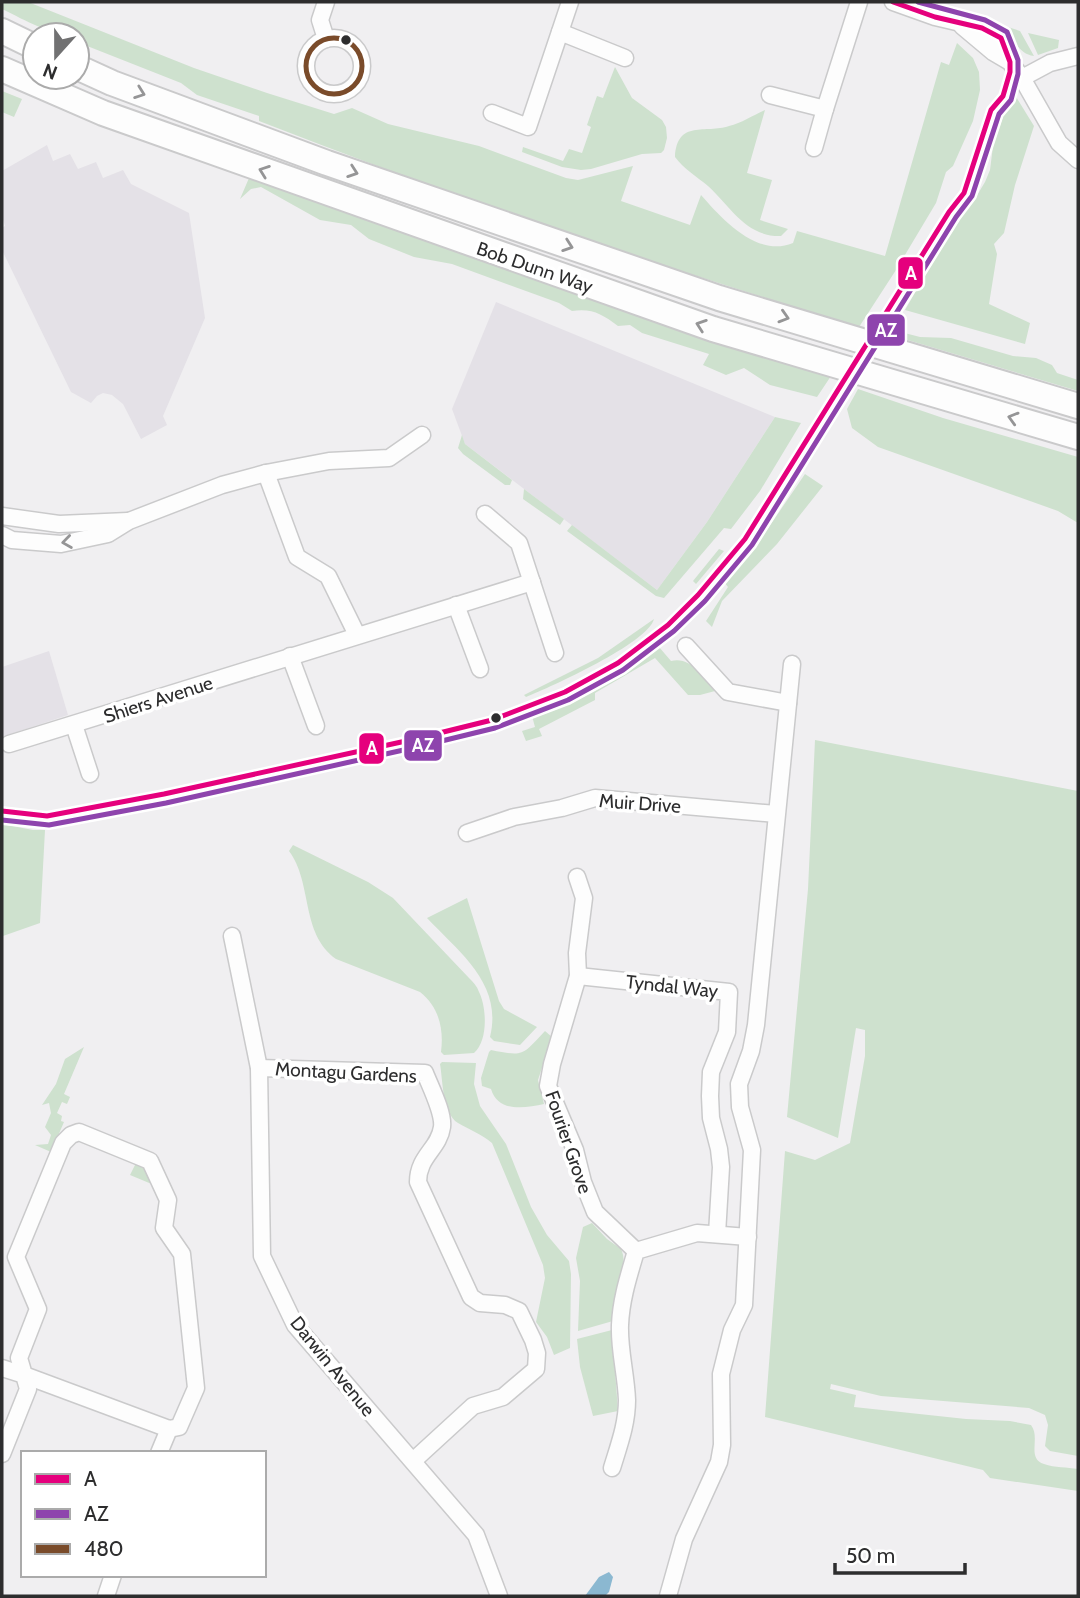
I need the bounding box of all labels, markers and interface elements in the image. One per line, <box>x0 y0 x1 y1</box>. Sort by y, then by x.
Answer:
north arrow <box>21 21 91 91</box>
unlabelled marker <box>339 33 353 47</box>
text: N <box>40 58 60 85</box>
one-way arrow <box>133 85 145 99</box>
one-way arrow <box>347 164 359 178</box>
one-way arrow <box>259 165 271 179</box>
street label: Bob Dunn Way <box>474 237 596 298</box>
one-way arrow <box>562 238 574 252</box>
line badge: A <box>897 256 924 290</box>
text: A <box>905 262 917 285</box>
one-way arrow <box>778 309 790 324</box>
line badge: AZ <box>866 313 906 347</box>
one-way arrow <box>695 319 707 333</box>
text: AZ <box>875 319 898 342</box>
one-way arrow <box>1007 412 1019 427</box>
one-way arrow <box>61 535 73 550</box>
street label: Shiers Avenue <box>101 671 216 728</box>
unlabelled marker <box>489 711 503 725</box>
line badge: AZ <box>403 729 443 762</box>
line badge: A <box>358 732 385 765</box>
text: AZ <box>412 734 435 757</box>
text: A <box>366 737 378 760</box>
street label: Muir Drive <box>598 789 682 818</box>
street label: Tyndal Way <box>625 970 720 1003</box>
street label: Montagu Gardens <box>275 1057 417 1088</box>
street label: Fourier Grove <box>540 1088 597 1197</box>
street label: Darwin Avenue <box>285 1312 380 1421</box>
legend <box>21 1451 266 1577</box>
text: A <box>84 1466 97 1491</box>
text: AZ <box>84 1501 109 1526</box>
scale bar <box>835 1532 964 1576</box>
text: 480 <box>84 1536 124 1561</box>
text: 50 m <box>846 1543 895 1568</box>

